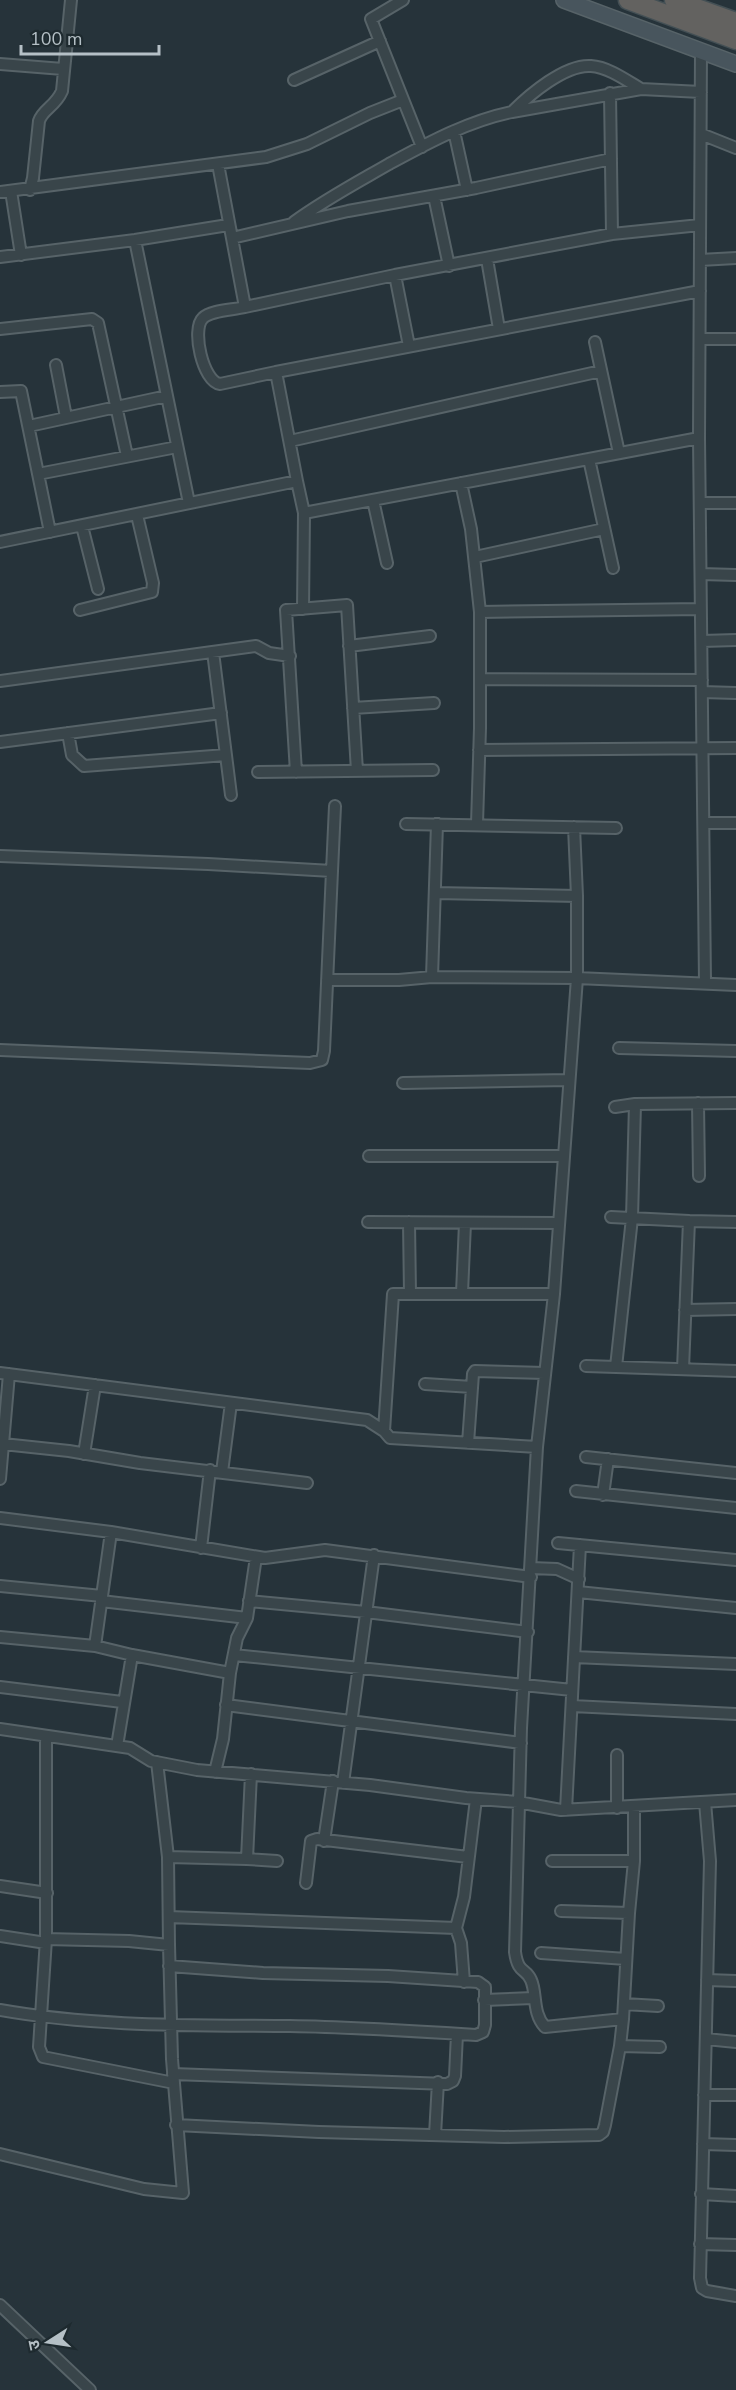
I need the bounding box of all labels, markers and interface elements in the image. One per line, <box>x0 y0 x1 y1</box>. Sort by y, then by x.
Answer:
scale bar <box>21 18 159 56</box>
text: 100 m <box>30 27 82 51</box>
north arrow <box>18 2312 78 2372</box>
text: उ <box>22 2337 46 2352</box>

